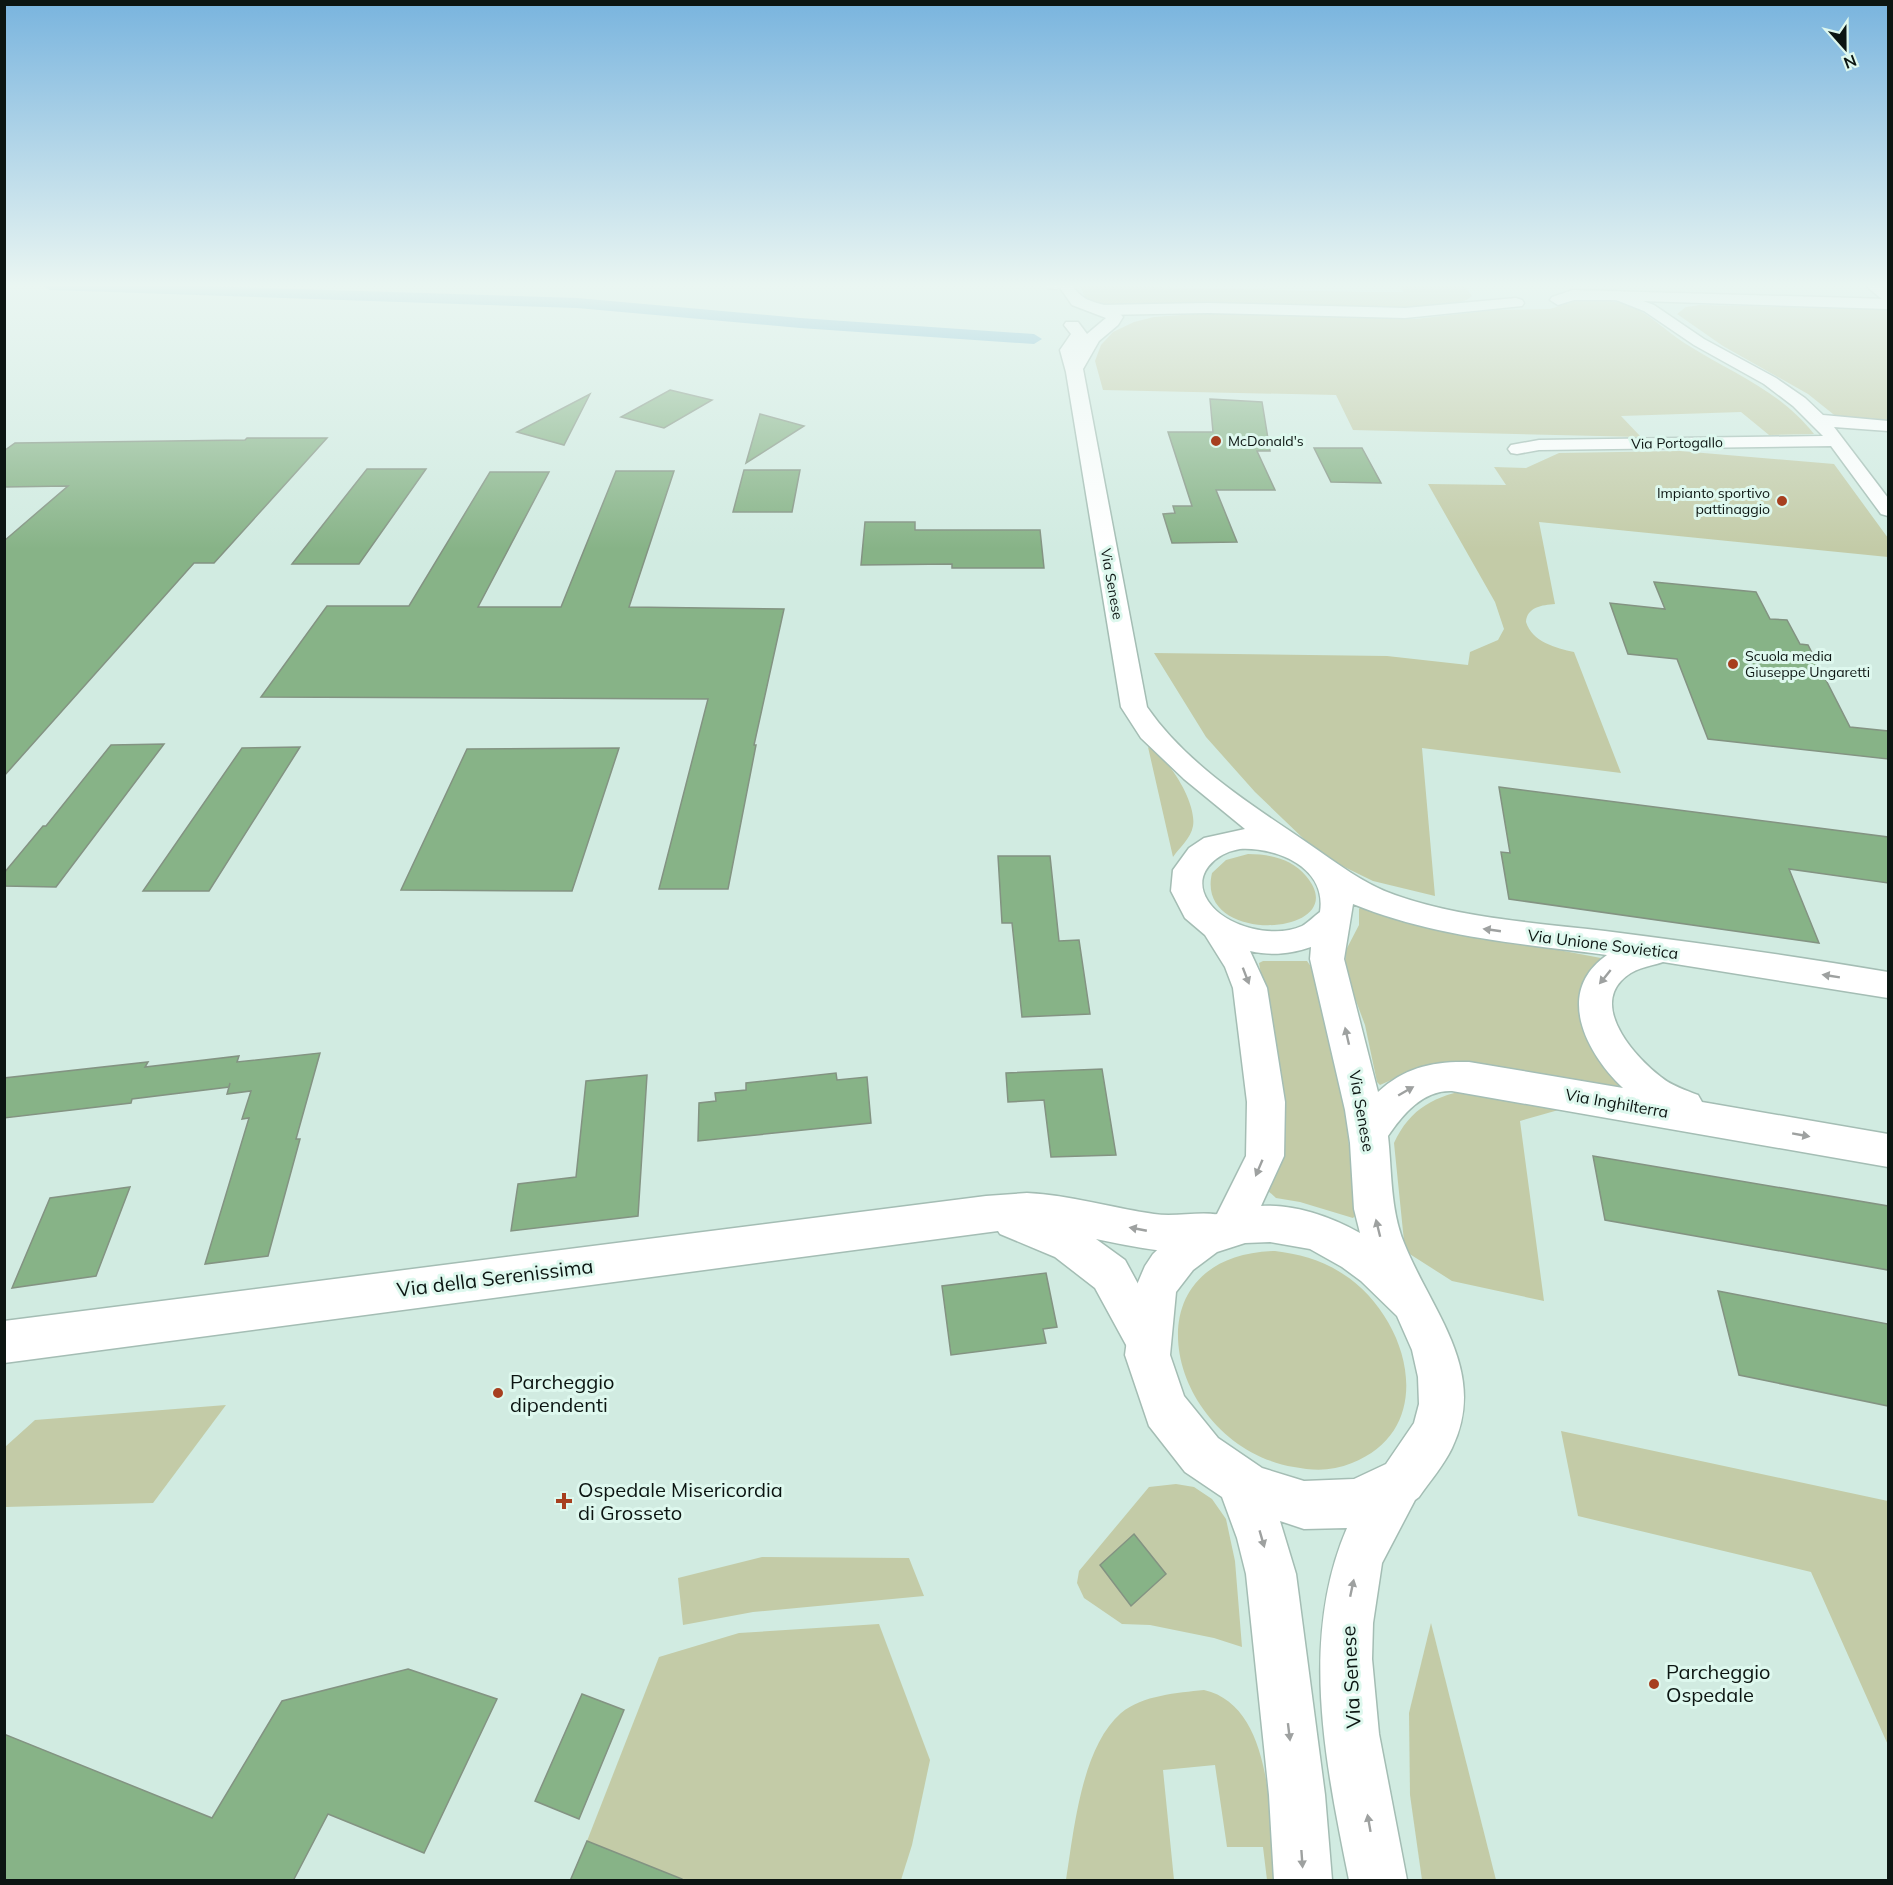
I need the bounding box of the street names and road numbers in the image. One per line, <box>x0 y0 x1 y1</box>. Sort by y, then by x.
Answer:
street label: Via Portogallo <box>1631 433 1723 453</box>
street label: Via Senese <box>1097 547 1127 621</box>
street label: Via Unione Sovietica <box>1526 925 1680 963</box>
street label: Via Senese <box>1345 1069 1379 1153</box>
street label: Via Inghilterra <box>1564 1084 1670 1122</box>
street label: Via della Serenissima <box>395 1253 595 1302</box>
street label: Via Senese <box>1335 1625 1366 1729</box>

